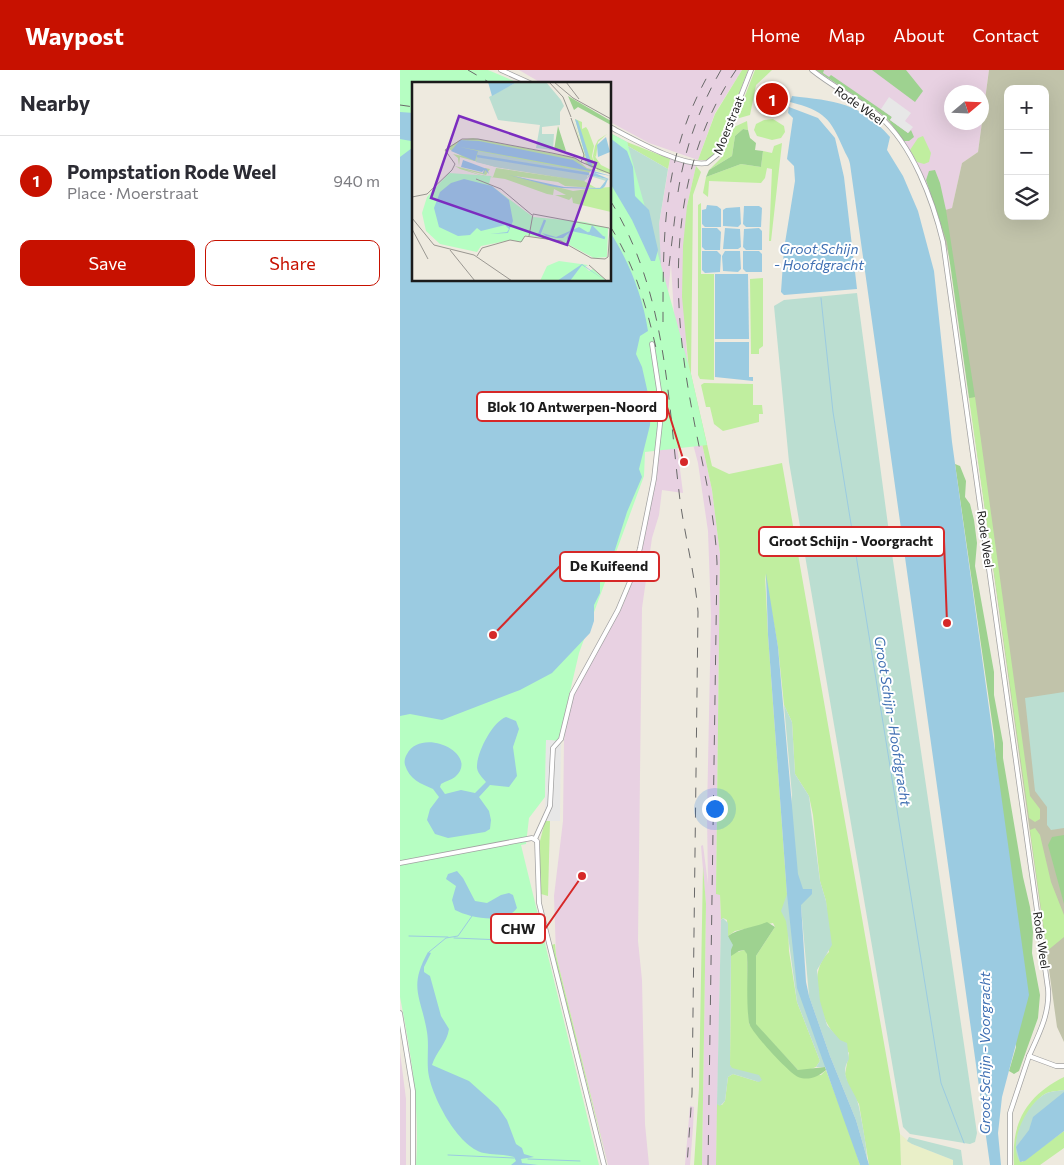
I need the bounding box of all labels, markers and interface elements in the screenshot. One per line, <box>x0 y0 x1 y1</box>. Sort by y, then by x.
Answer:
text: Waypost <box>25 21 124 50</box>
text: Home <box>751 24 800 46</box>
text: Map <box>828 24 865 46</box>
text: About <box>893 24 945 46</box>
text: Contact <box>973 24 1039 46</box>
pin: 1 <box>756 80 788 118</box>
inset map <box>412 82 611 281</box>
street label: Rode Weel <box>832 83 888 127</box>
north arrow <box>944 85 989 130</box>
map controls <box>1004 85 1049 220</box>
button: + <box>1004 85 1049 130</box>
text: Nearby <box>20 90 90 115</box>
street label: Moerstraat <box>710 94 746 156</box>
button: − <box>1004 130 1049 175</box>
text: Pompstation Rode Weel <box>67 160 276 183</box>
text: 1 <box>32 171 40 190</box>
text: 940 m <box>333 171 380 190</box>
button: layers <box>1004 175 1049 220</box>
text: Place · Moerstraat <box>67 183 198 202</box>
button: Save <box>20 240 195 286</box>
button: Share <box>205 240 380 286</box>
water label: Groot Schijn - Hoofdgracht <box>774 240 864 273</box>
callout: Blok 10 Antwerpen-Noord <box>477 392 667 421</box>
text: Blok 10 Antwerpen-Noord <box>487 398 657 415</box>
street label: Rode Weel <box>975 510 997 568</box>
callout: Groot Schijn - Voorgracht <box>759 527 944 556</box>
text: Groot Schijn - Voorgracht <box>769 532 933 549</box>
callout: De Kuifeend <box>560 552 659 581</box>
text: De Kuifeend <box>570 557 648 574</box>
water label: Groot Schijn - Hoofdgracht <box>871 635 915 807</box>
your location <box>702 796 728 822</box>
street label: Rode Weel <box>1031 911 1053 969</box>
callout: CHW <box>491 914 545 943</box>
text: CHW <box>501 920 536 937</box>
water label: Groot Schijn - Voorgracht <box>976 972 993 1134</box>

